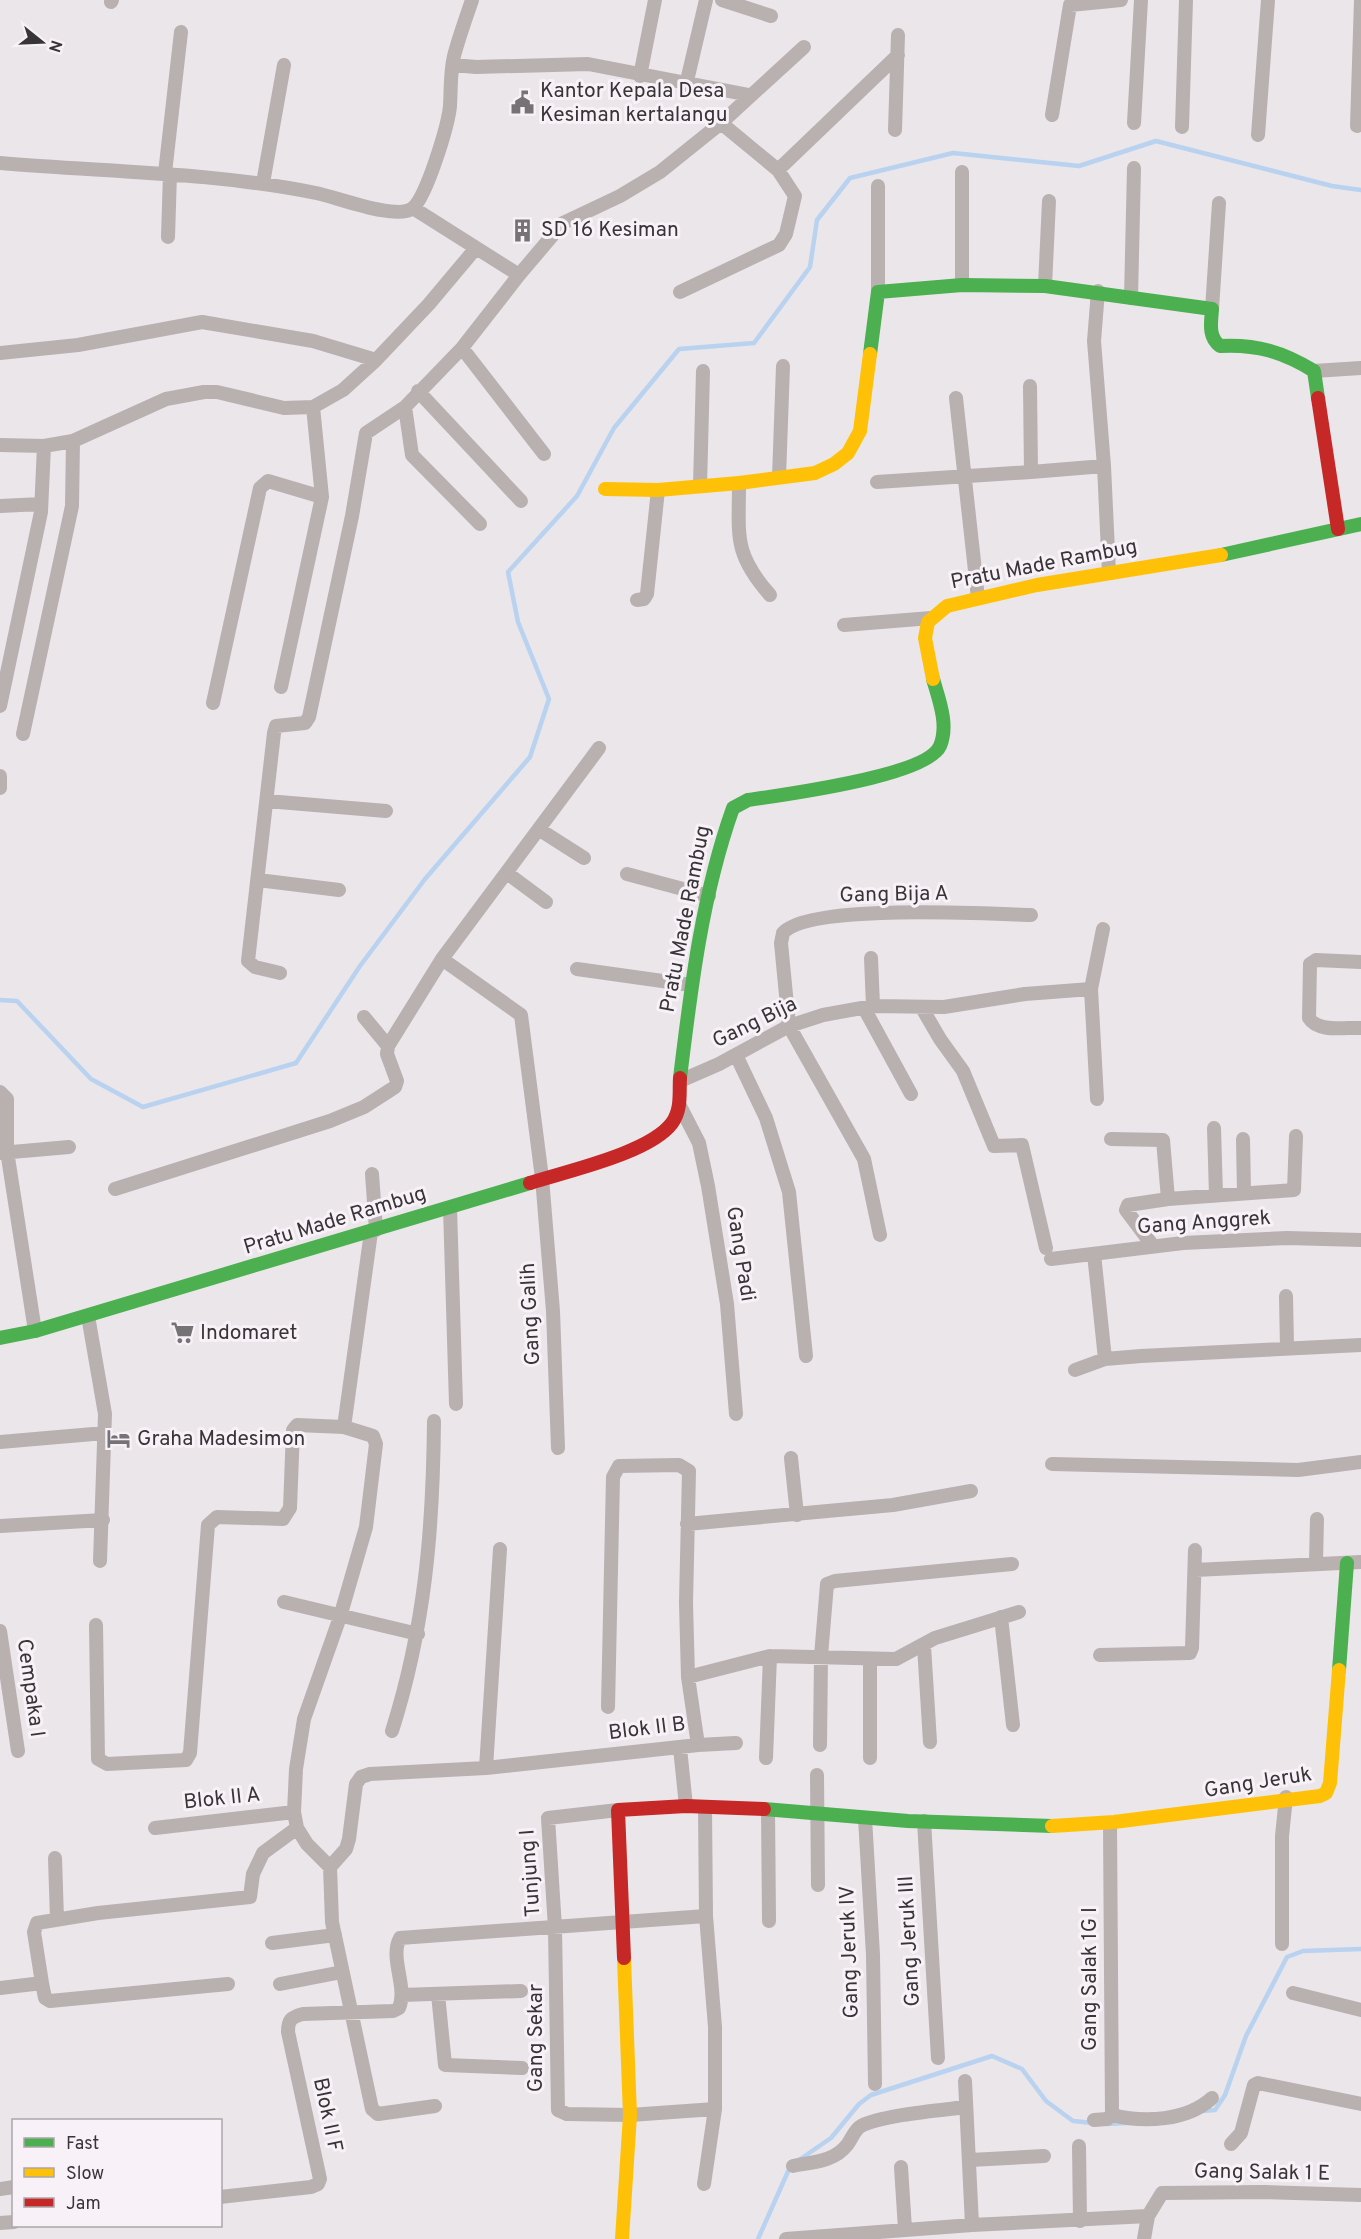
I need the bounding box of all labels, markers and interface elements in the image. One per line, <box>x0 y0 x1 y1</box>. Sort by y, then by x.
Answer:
north arrow <box>12 12 72 72</box>
text: N <box>43 37 66 55</box>
place label: Kantor Kepala Desa Kesiman kertalangu <box>540 78 727 129</box>
public building icon: Kantor Kepala Desa Kesiman kertalangu <box>509 90 535 116</box>
building icon: SD 16 Kesiman <box>510 217 536 243</box>
place label: SD 16 Kesiman <box>541 217 679 244</box>
street label: Pratu Made Rambug <box>948 534 1140 596</box>
street label: Pratu Made Rambug <box>655 823 717 1015</box>
street label: Gang Bija A <box>839 881 949 909</box>
street label: Gang Bija <box>708 991 802 1055</box>
street label: Pratu Made Rambug <box>240 1180 430 1262</box>
street label: Gang Padi <box>719 1204 761 1304</box>
street label: Gang Anggrek <box>1136 1205 1272 1241</box>
street label: Gang Galih <box>515 1262 547 1366</box>
supermarket icon: Indomaret <box>169 1320 195 1346</box>
place label: Indomaret <box>200 1320 297 1347</box>
hotel icon: Graha Madesimon <box>106 1426 132 1452</box>
place label: Graha Madesimon <box>137 1426 305 1453</box>
street label: Cempaka I <box>10 1637 50 1739</box>
street label: Blok II B <box>607 1711 687 1747</box>
street label: Gang Jeruk <box>1202 1761 1314 1805</box>
street label: Blok II A <box>182 1782 262 1816</box>
street label: Tunjung I <box>514 1828 548 1918</box>
street label: Gang Jeruk III <box>893 1875 927 2007</box>
street label: Gang Jeruk IV <box>834 1885 866 2019</box>
street label: Gang Salak 1G I <box>1077 1907 1104 2051</box>
street label: Gang Sekar <box>523 1984 550 2092</box>
street label: Blok II F <box>306 2075 348 2155</box>
legend <box>12 2119 222 2227</box>
text: Fast <box>66 2133 99 2156</box>
street label: Gang Salak 1 E <box>1194 2158 1330 2188</box>
text: Slow <box>66 2163 104 2186</box>
text: Jam <box>66 2193 101 2216</box>

